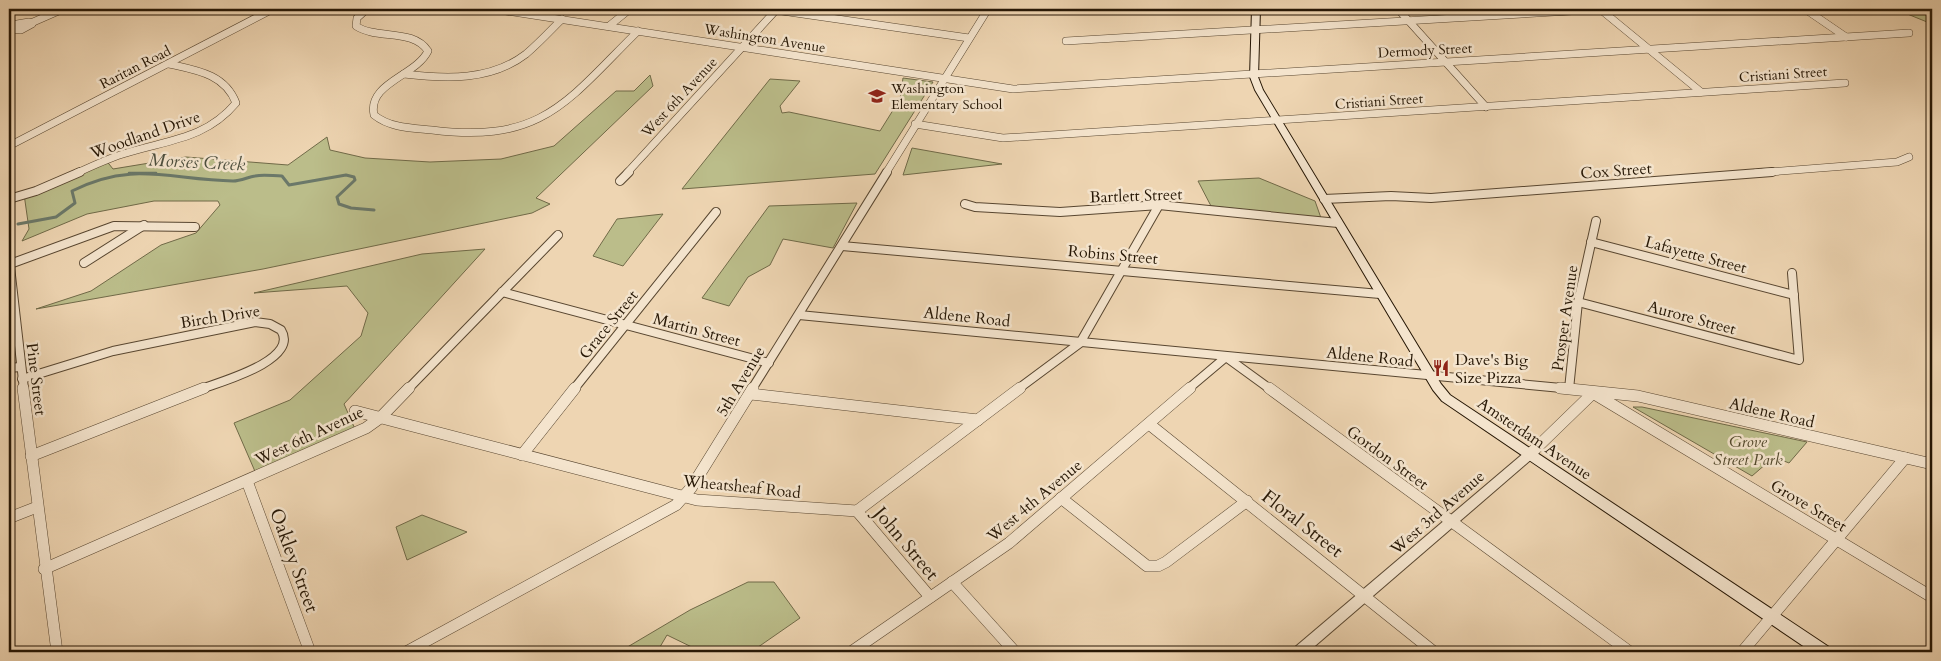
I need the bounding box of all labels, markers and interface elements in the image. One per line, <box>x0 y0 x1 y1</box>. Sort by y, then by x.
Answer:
street label: Washington Avenue <box>702 19 827 57</box>
street label: Dermody Street <box>1377 39 1473 62</box>
street label: Raritan Road <box>96 41 175 94</box>
street label: West 6th Avenue <box>637 53 721 142</box>
street label: Cristiani Street <box>1738 62 1828 87</box>
place label: Washington Elementary School <box>890 79 1003 114</box>
school or university icon: Washington Elementary School <box>867 86 887 106</box>
street label: Cristiani Street <box>1334 89 1424 114</box>
street label: Woodland Drive <box>86 106 203 164</box>
water label: Morses Creek <box>148 147 246 178</box>
street label: Cox Street <box>1580 158 1653 184</box>
street label: Bartlett Street <box>1089 183 1183 209</box>
street label: Lafayette Street <box>1643 231 1749 279</box>
street label: Robins Street <box>1067 240 1159 270</box>
street label: Prosper Avenue <box>1547 264 1583 373</box>
street label: Grace Street <box>574 286 643 364</box>
street label: Aurore Street <box>1645 296 1738 340</box>
street label: Birch Drive <box>179 300 262 334</box>
street label: Aldene Road <box>922 302 1012 333</box>
street label: Martin Street <box>651 308 743 352</box>
street label: Pine Street <box>21 341 51 417</box>
street label: 5th Avenue <box>711 342 770 421</box>
street label: Aldene Road <box>1325 342 1415 373</box>
place label: Dave's Big Size Pizza <box>1455 349 1528 389</box>
restaurant icon: Dave's Big Size Pizza <box>1431 358 1451 378</box>
street label: Amsterdam Avenue <box>1473 392 1596 485</box>
street label: Aldene Road <box>1727 392 1817 434</box>
street label: West 6th Avenue <box>250 401 367 471</box>
street label: Gordon Street <box>1342 421 1433 495</box>
park label: Grove Street Park <box>1713 431 1783 471</box>
street label: West 4th Avenue <box>982 454 1087 548</box>
street label: West 3rd Avenue <box>1385 466 1490 561</box>
street label: Wheatsheaf Road <box>681 470 802 504</box>
street label: Grove Street <box>1766 474 1851 537</box>
street label: Floral Street <box>1256 484 1348 564</box>
street label: John Street <box>866 499 945 586</box>
street label: Oakley Street <box>263 505 325 616</box>

